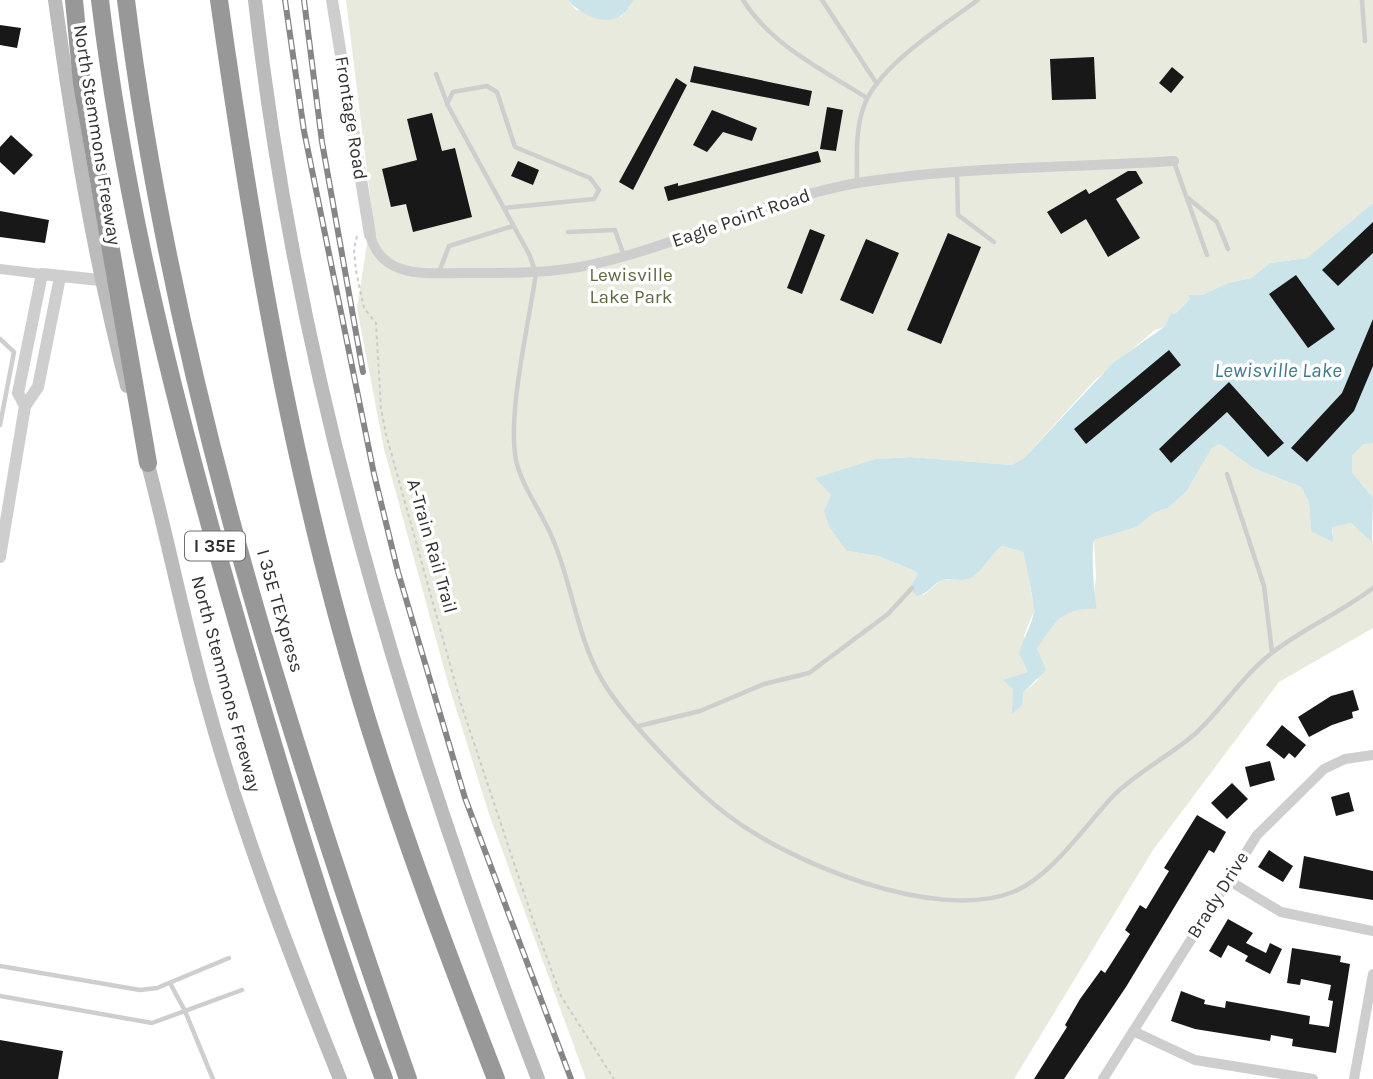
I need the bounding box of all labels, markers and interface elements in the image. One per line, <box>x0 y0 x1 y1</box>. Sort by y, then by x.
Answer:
street label: North Stemmons Freeway <box>69 23 125 247</box>
street label: Frontage Road <box>330 55 372 181</box>
street label: Eagle Point Road <box>669 184 813 252</box>
park label: Lewisville Lake Park <box>589 264 673 308</box>
water label: Lewisville Lake <box>1214 358 1342 382</box>
street label: A-Train Rail Trail <box>402 476 462 616</box>
road number: I 35E <box>185 532 245 560</box>
street label: I 35E TEXpress <box>252 547 308 675</box>
street label: North Stemmons Freeway <box>187 573 266 795</box>
street label: Brady Drive <box>1183 848 1253 942</box>

